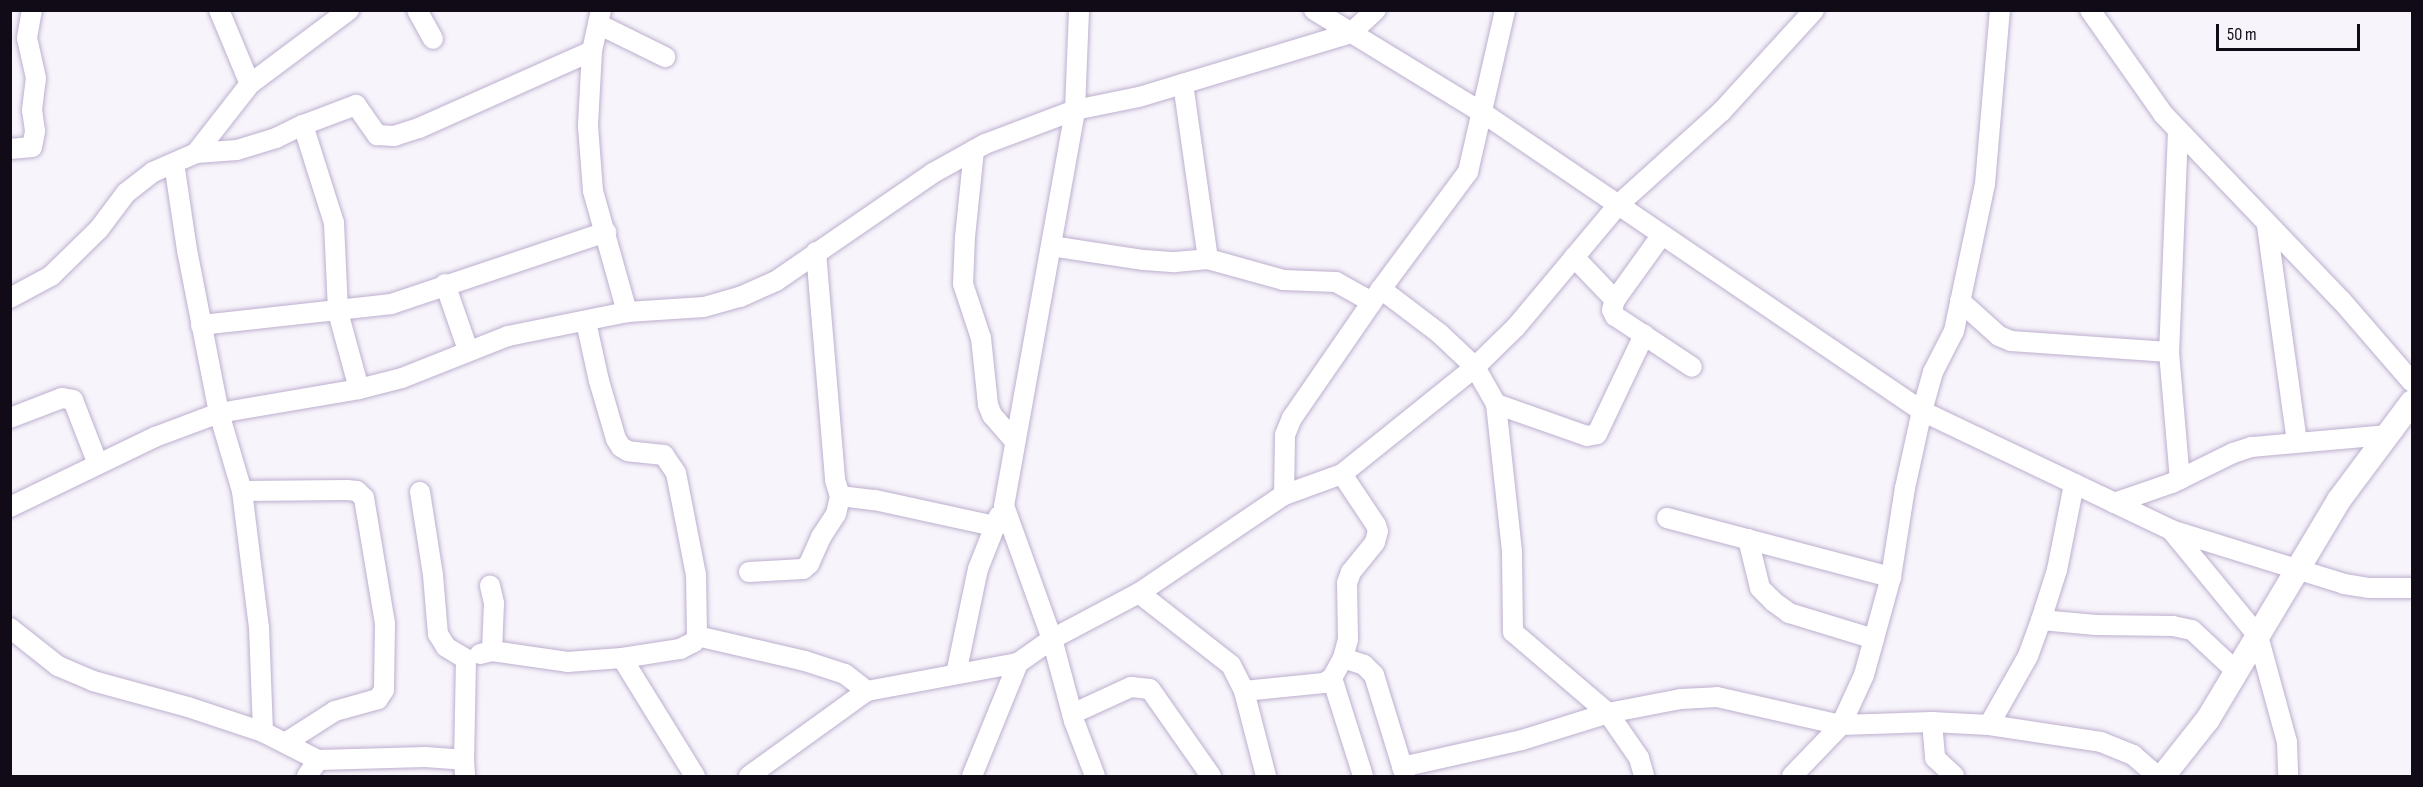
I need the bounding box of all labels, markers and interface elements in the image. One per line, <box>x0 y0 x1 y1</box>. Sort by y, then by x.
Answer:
scale bar <box>2219 12 2363 50</box>
text: 50 m <box>2227 24 2257 45</box>

